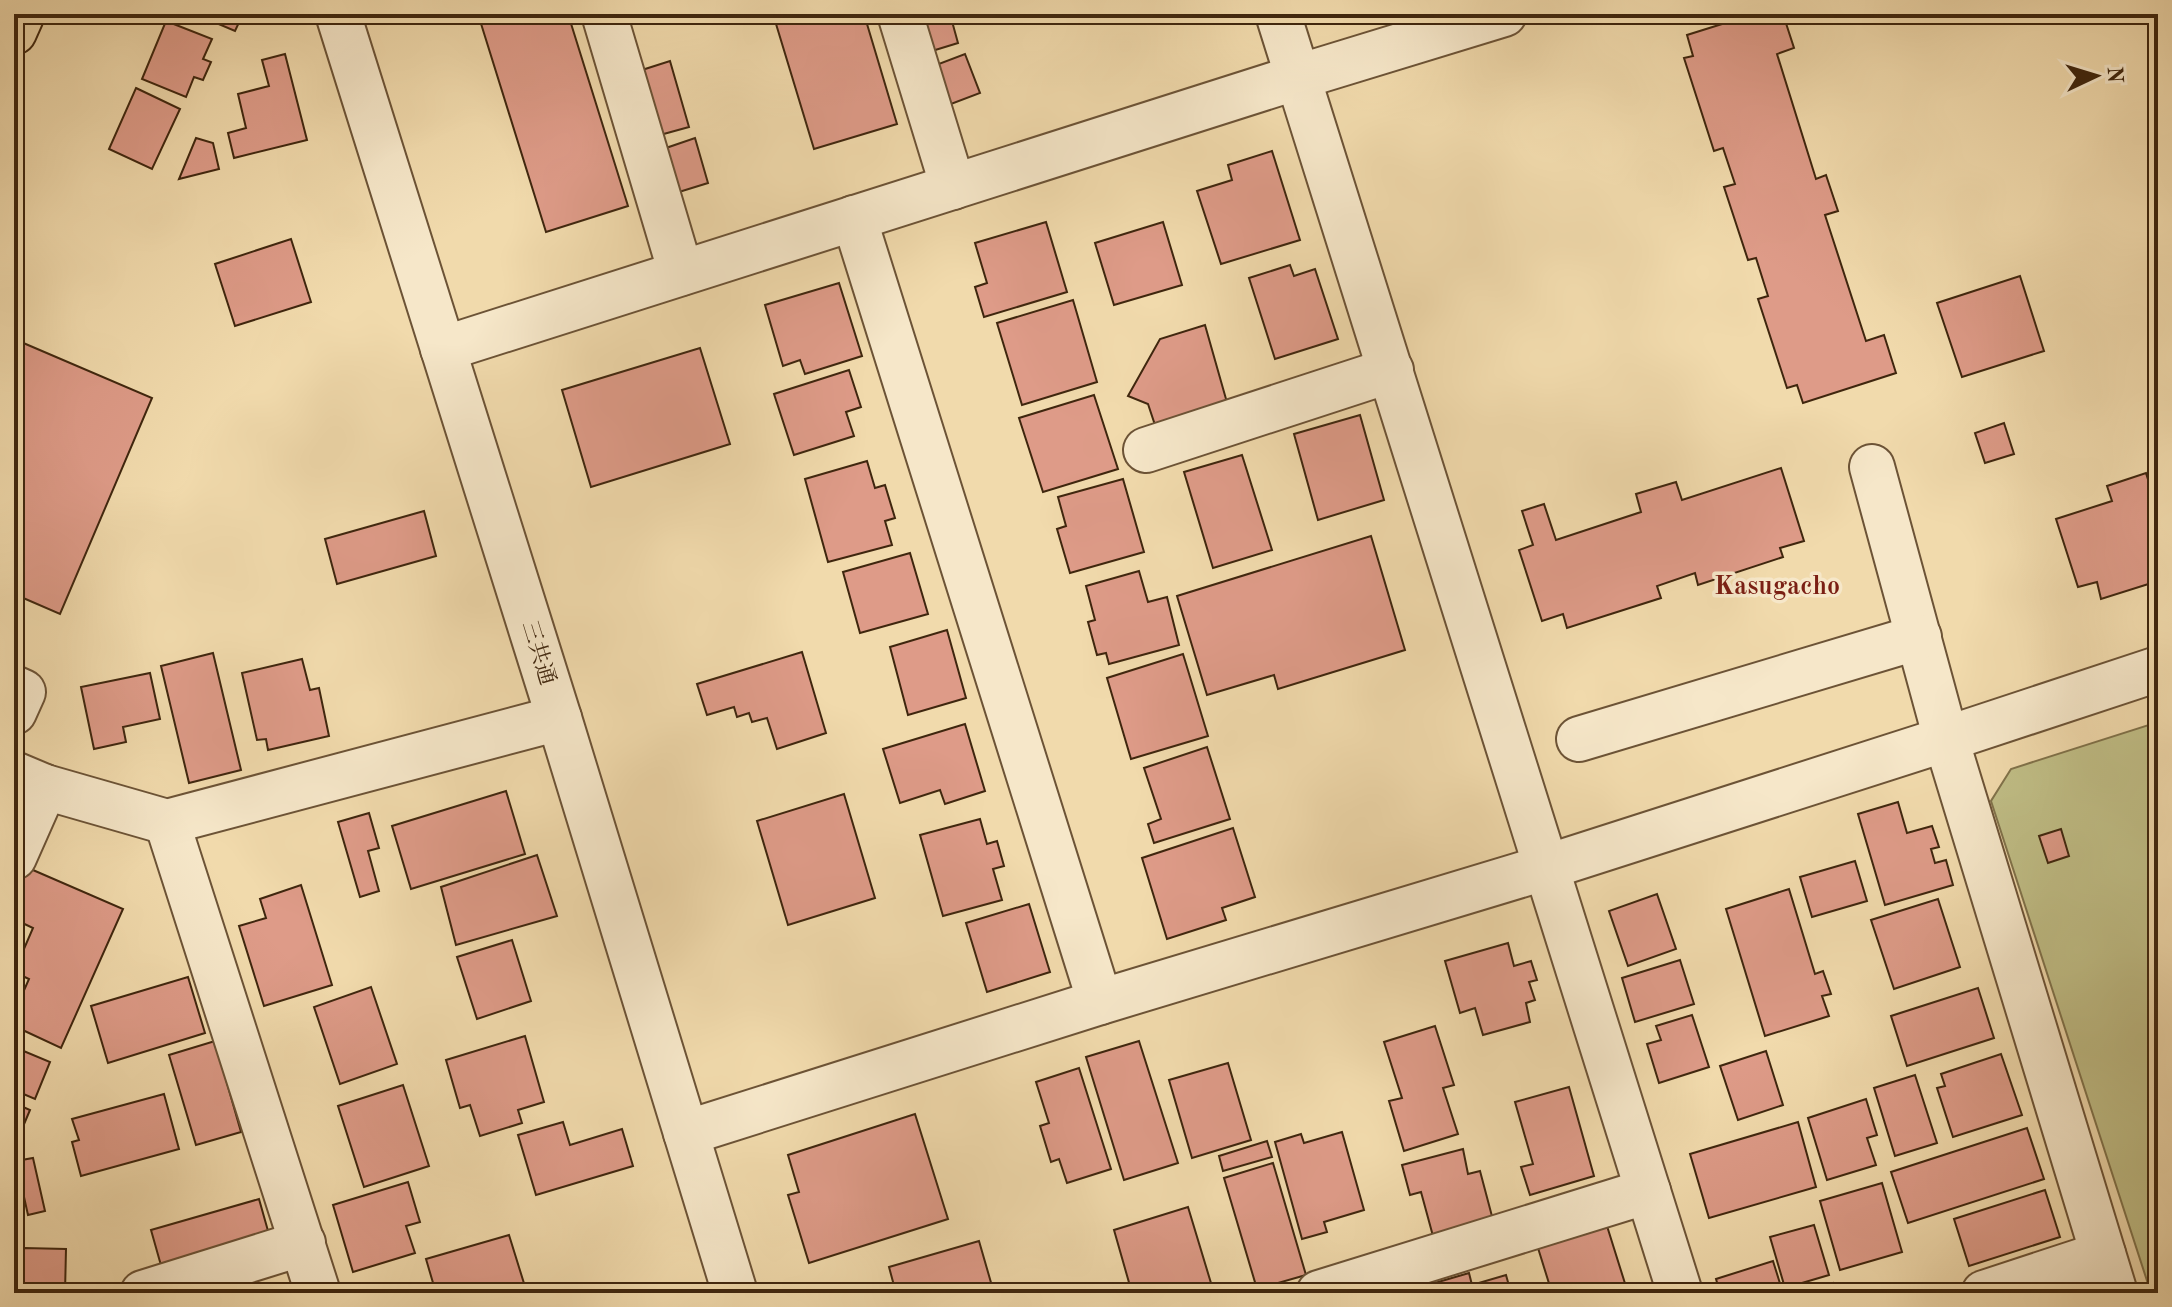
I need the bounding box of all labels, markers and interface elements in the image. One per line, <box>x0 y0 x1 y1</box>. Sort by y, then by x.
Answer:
north arrow <box>2056 36 2136 116</box>
text: N <box>2102 66 2126 84</box>
district label: Kasugacho <box>1714 574 1840 600</box>
street label: 三共通 <box>518 618 560 688</box>

